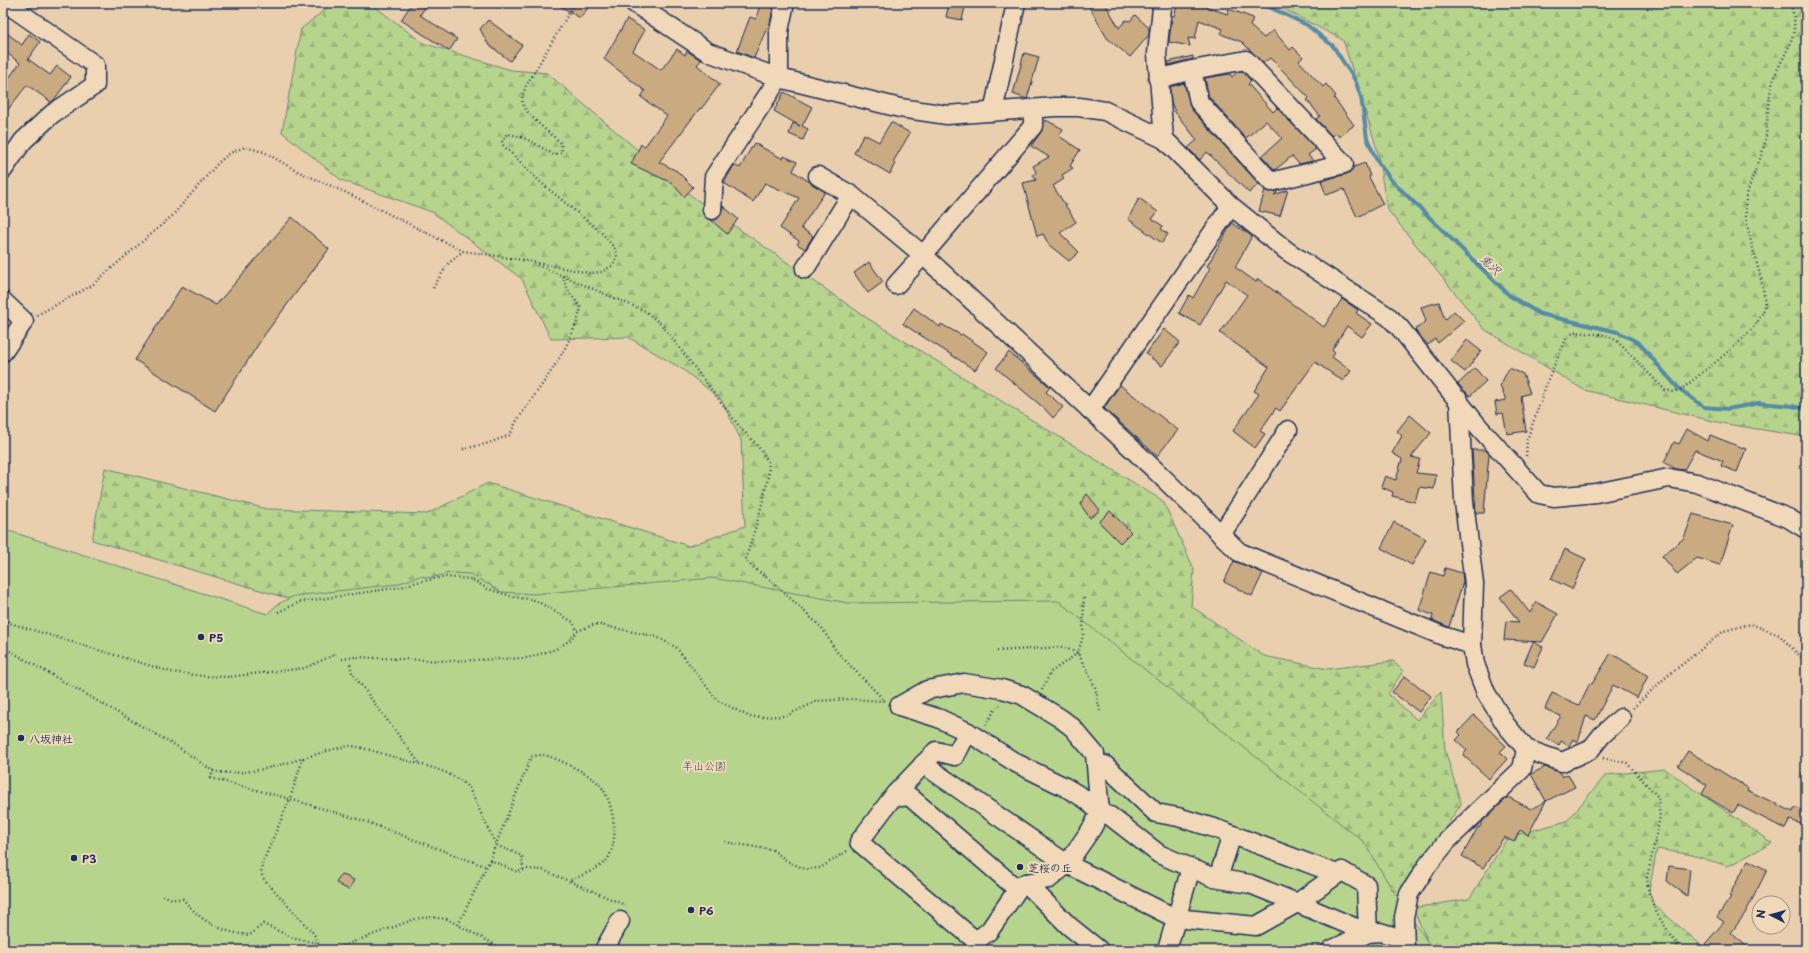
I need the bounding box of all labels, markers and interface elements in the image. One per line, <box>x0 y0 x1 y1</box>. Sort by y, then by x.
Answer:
water label: 兎沢 <box>1476 249 1507 279</box>
place label: P5 <box>209 629 223 646</box>
marker: P5 <box>196 632 206 642</box>
place label: 八坂神社 <box>29 730 73 747</box>
marker: 八坂神社 <box>16 733 26 743</box>
park label: 羊山公園 <box>682 757 726 774</box>
place label: P3 <box>82 850 96 867</box>
marker: P3 <box>69 853 79 863</box>
place label: 芝桜の丘 <box>1028 859 1072 876</box>
marker: 芝桜の丘 <box>1015 862 1025 872</box>
north arrow <box>1751 895 1791 935</box>
place label: P6 <box>699 902 714 919</box>
marker: P6 <box>686 905 696 915</box>
text: N <box>1752 908 1769 919</box>

